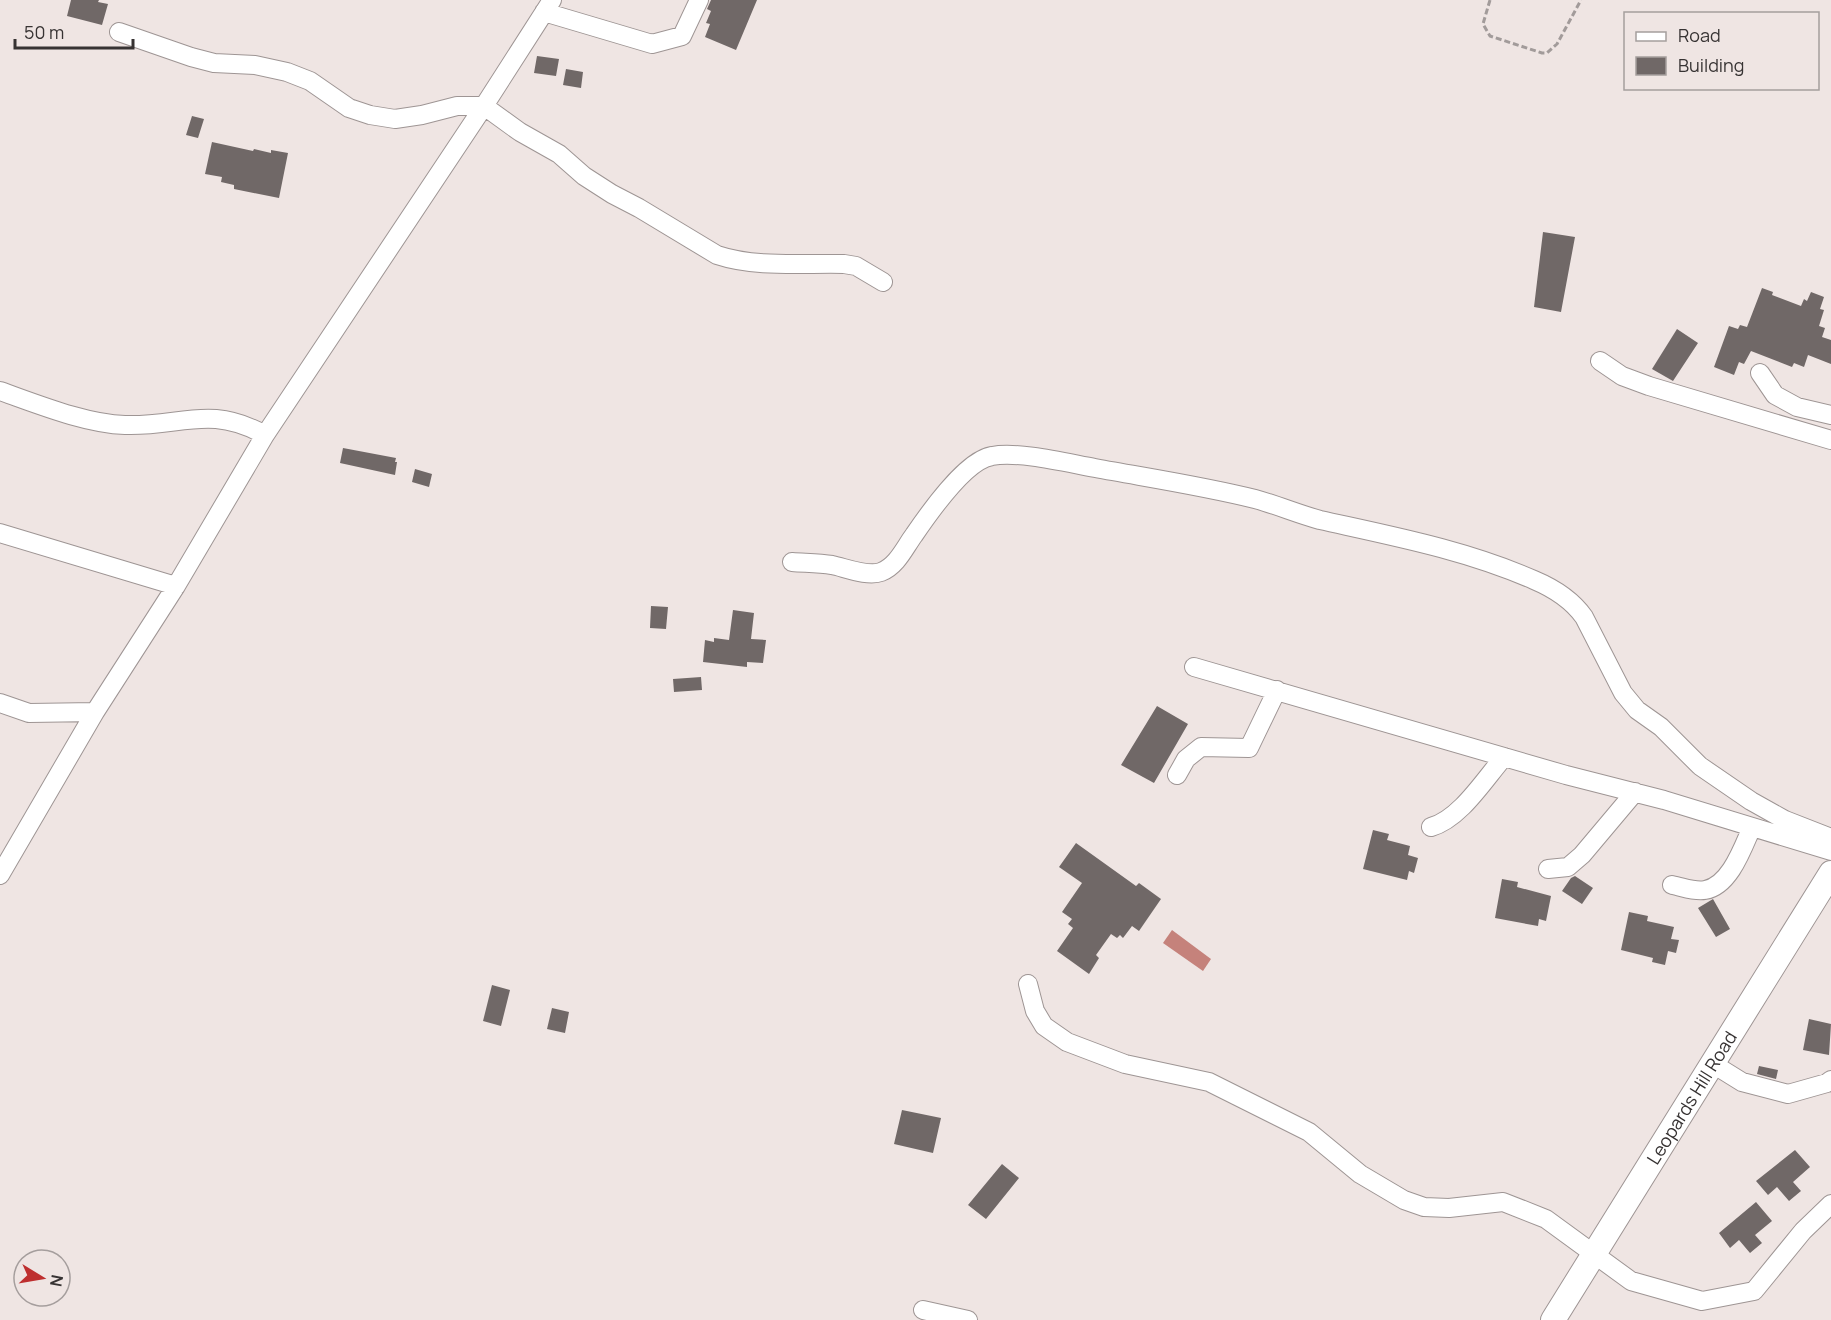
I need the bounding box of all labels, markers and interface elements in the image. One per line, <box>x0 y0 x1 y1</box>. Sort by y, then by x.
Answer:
scale bar <box>15 12 134 50</box>
legend <box>1624 12 1819 90</box>
text: 50 m <box>24 20 64 44</box>
text: Road <box>1678 23 1721 47</box>
text: Building <box>1678 53 1744 77</box>
street label: Leopards Hill Road <box>1641 1027 1742 1169</box>
north arrow <box>12 1248 72 1308</box>
text: N <box>45 1273 69 1289</box>

